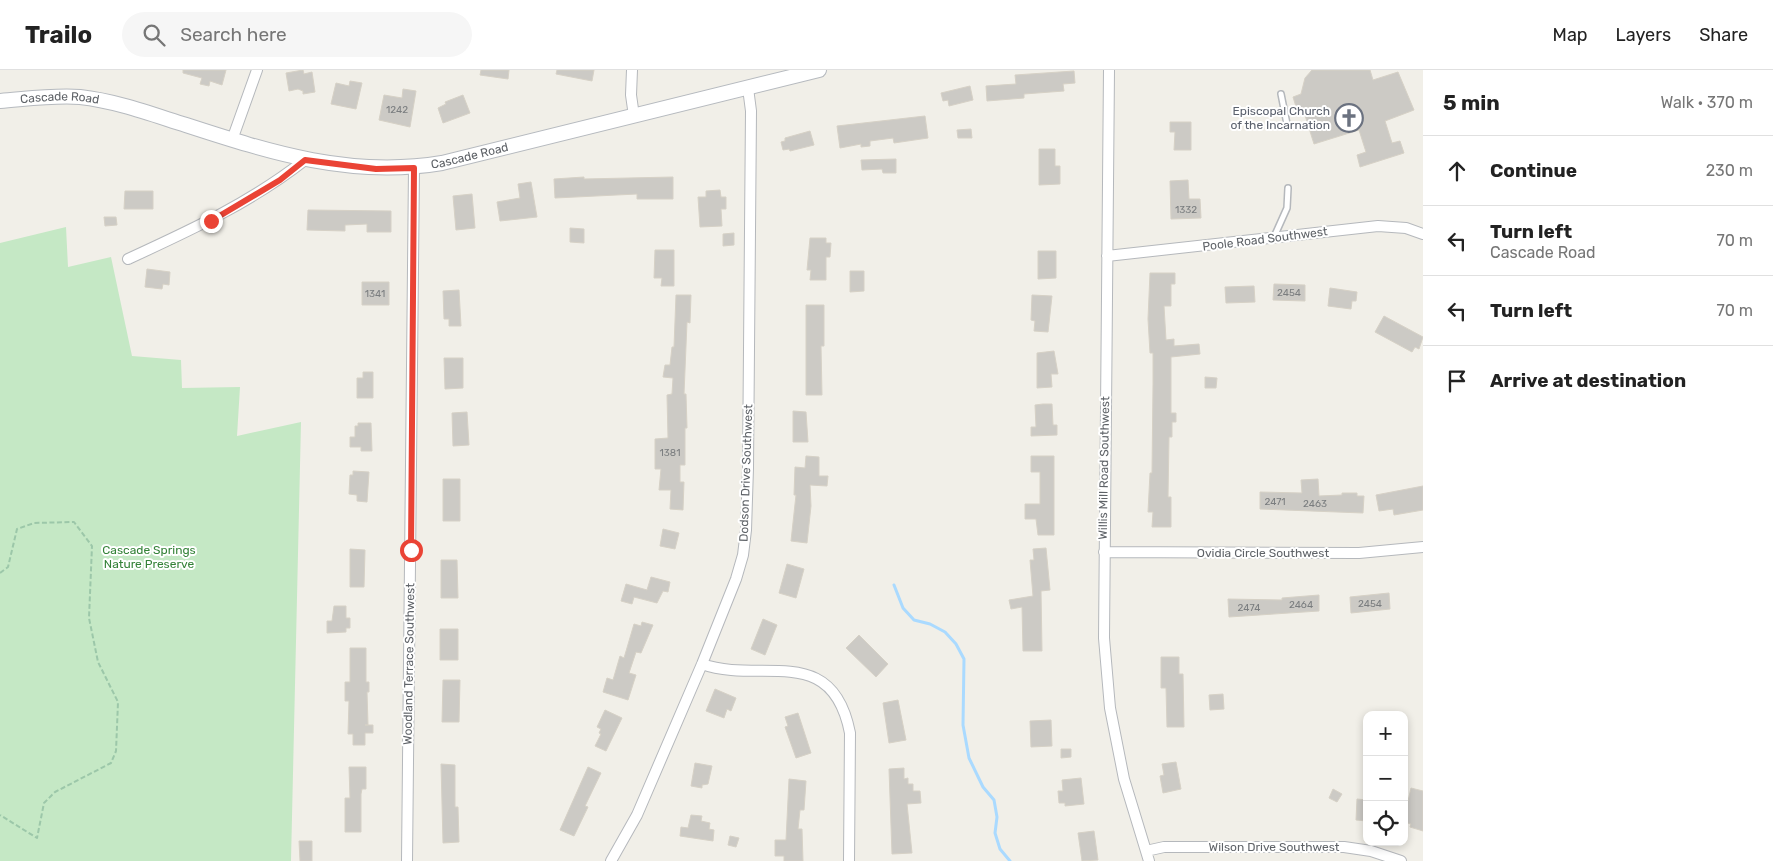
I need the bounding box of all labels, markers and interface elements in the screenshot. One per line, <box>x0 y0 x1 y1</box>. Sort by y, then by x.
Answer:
search box <box>122 12 472 57</box>
text: Trailo <box>25 21 92 49</box>
icon: search <box>140 21 168 49</box>
text: Search here <box>180 23 287 46</box>
text: Map <box>1553 24 1588 46</box>
text: Layers <box>1616 24 1671 46</box>
text: Share <box>1699 24 1748 46</box>
street label: Cascade Road <box>20 89 100 107</box>
text: 5 min <box>1443 90 1500 115</box>
text: Walk · 370 m <box>1660 93 1753 112</box>
church icon: Episcopal Church of the Incarnation <box>1334 103 1364 133</box>
house number: 1242 <box>386 104 408 116</box>
place label: Episcopal Church of the Incarnation <box>1231 104 1330 132</box>
street label: Cascade Road <box>430 140 510 172</box>
icon: ahead <box>1443 157 1471 185</box>
text: Continue <box>1490 159 1577 182</box>
text: 230 m <box>1706 161 1753 180</box>
house number: 1332 <box>1175 204 1197 216</box>
route end <box>200 210 223 233</box>
text: Turn left <box>1490 220 1572 243</box>
street label: Poole Road Southwest <box>1202 224 1329 254</box>
icon: left <box>1443 227 1471 255</box>
text: 70 m <box>1716 231 1753 250</box>
text: Cascade Road <box>1490 243 1596 262</box>
house number: 2454 <box>1277 287 1301 299</box>
house number: 1341 <box>365 288 385 300</box>
icon: left <box>1443 297 1471 325</box>
text: Turn left <box>1490 299 1572 322</box>
text: 70 m <box>1716 301 1753 320</box>
icon: arrive <box>1443 367 1471 395</box>
text: Arrive at destination <box>1490 369 1686 392</box>
street label: Willis Mill Road Southwest <box>1096 396 1112 540</box>
street label: Dodson Drive Southwest <box>737 404 755 542</box>
house number: 1381 <box>660 447 680 459</box>
house number: 2471 <box>1264 496 1286 508</box>
house number: 2463 <box>1303 498 1327 510</box>
route start <box>400 539 423 562</box>
park label: Cascade Springs Nature Preserve <box>102 543 196 571</box>
street label: Ovidia Circle Southwest <box>1197 546 1329 560</box>
street label: Woodland Terrace Southwest <box>401 583 417 745</box>
house number: 2454 <box>1358 598 1382 610</box>
house number: 2464 <box>1289 599 1313 611</box>
house number: 2474 <box>1238 602 1260 614</box>
map controls <box>1363 711 1408 846</box>
button: + <box>1363 711 1408 756</box>
button: − <box>1363 756 1408 801</box>
button: locate <box>1363 801 1408 846</box>
street label: Wilson Drive Southwest <box>1209 840 1340 854</box>

